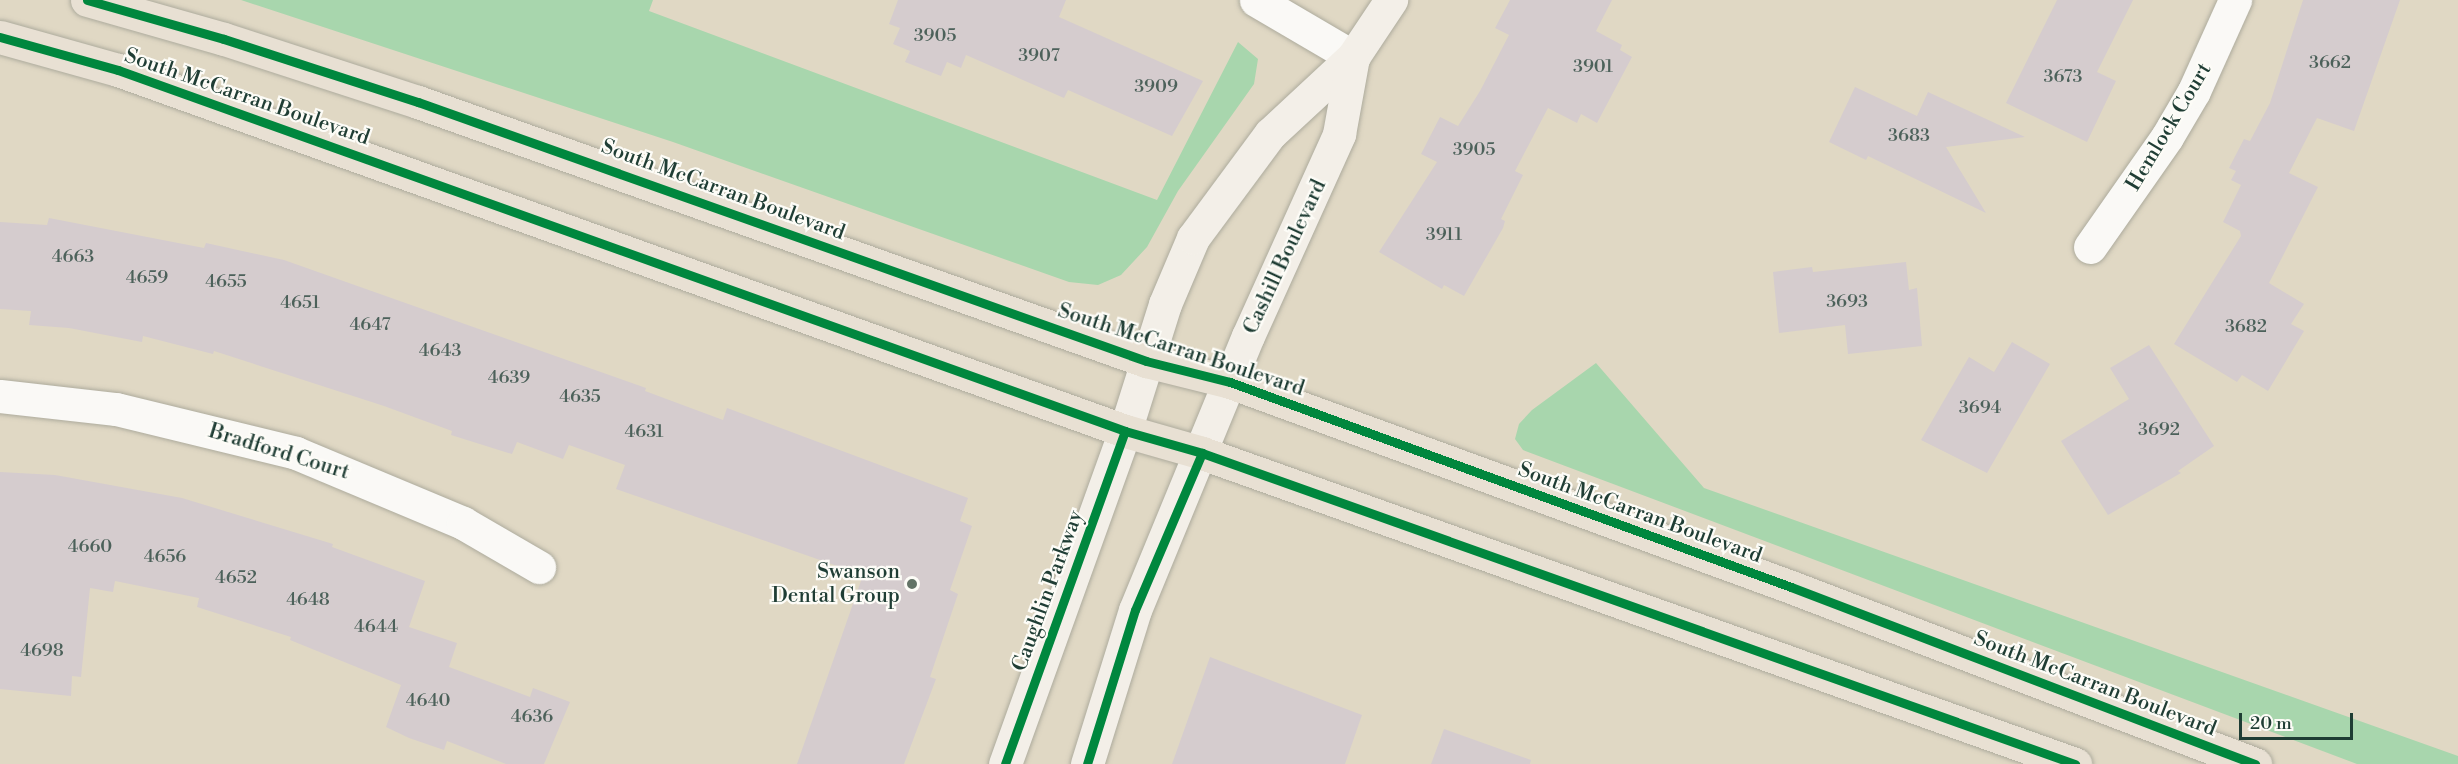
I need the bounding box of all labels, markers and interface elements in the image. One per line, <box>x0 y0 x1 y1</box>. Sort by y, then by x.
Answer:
house number: 3905 <box>914 25 956 47</box>
street label: South McCarran Boulevard <box>121 43 373 151</box>
house number: 3907 <box>1018 45 1060 67</box>
house number: 3662 <box>2309 52 2351 74</box>
house number: 3901 <box>1573 56 1613 78</box>
street label: Hemlock Court <box>2121 58 2217 196</box>
house number: 3673 <box>2044 66 2082 88</box>
house number: 3909 <box>1134 76 1178 98</box>
house number: 3683 <box>1888 125 1930 147</box>
street label: South McCarran Boulevard <box>598 134 848 246</box>
house number: 3905 <box>1453 139 1495 161</box>
street label: Cashill Boulevard <box>1238 176 1332 338</box>
house number: 3911 <box>1426 224 1462 246</box>
house number: 4663 <box>52 246 94 268</box>
house number: 4659 <box>126 267 168 289</box>
house number: 4655 <box>205 271 247 293</box>
house number: 3693 <box>1826 291 1868 313</box>
house number: 4651 <box>280 292 320 314</box>
street label: South McCarran Boulevard <box>1055 298 1307 402</box>
house number: 4647 <box>349 314 391 336</box>
house number: 3682 <box>2225 316 2267 338</box>
house number: 4643 <box>419 340 461 362</box>
house number: 4639 <box>488 367 530 389</box>
house number: 4635 <box>559 386 601 408</box>
house number: 3694 <box>1959 397 2001 419</box>
street label: Bradford Court <box>206 419 352 485</box>
house number: 3692 <box>2138 419 2180 441</box>
house number: 4631 <box>625 421 663 443</box>
street label: South McCarran Boulevard <box>1515 457 1765 569</box>
street label: Caughlin Parkway <box>1007 507 1089 675</box>
house number: 4660 <box>68 536 112 558</box>
house number: 4656 <box>144 546 186 568</box>
place label: Swanson Dental Group <box>771 559 900 609</box>
house number: 4652 <box>215 567 257 589</box>
marker: Swanson Dental Group <box>905 577 919 591</box>
house number: 4648 <box>286 589 330 611</box>
house number: 4644 <box>354 616 398 638</box>
street label: South McCarran Boulevard <box>1970 626 2220 742</box>
house number: 4698 <box>20 640 64 662</box>
house number: 4640 <box>406 690 450 712</box>
scale bar <box>2242 701 2356 739</box>
house number: 4636 <box>511 706 553 728</box>
text: 20 m <box>2250 712 2292 735</box>

